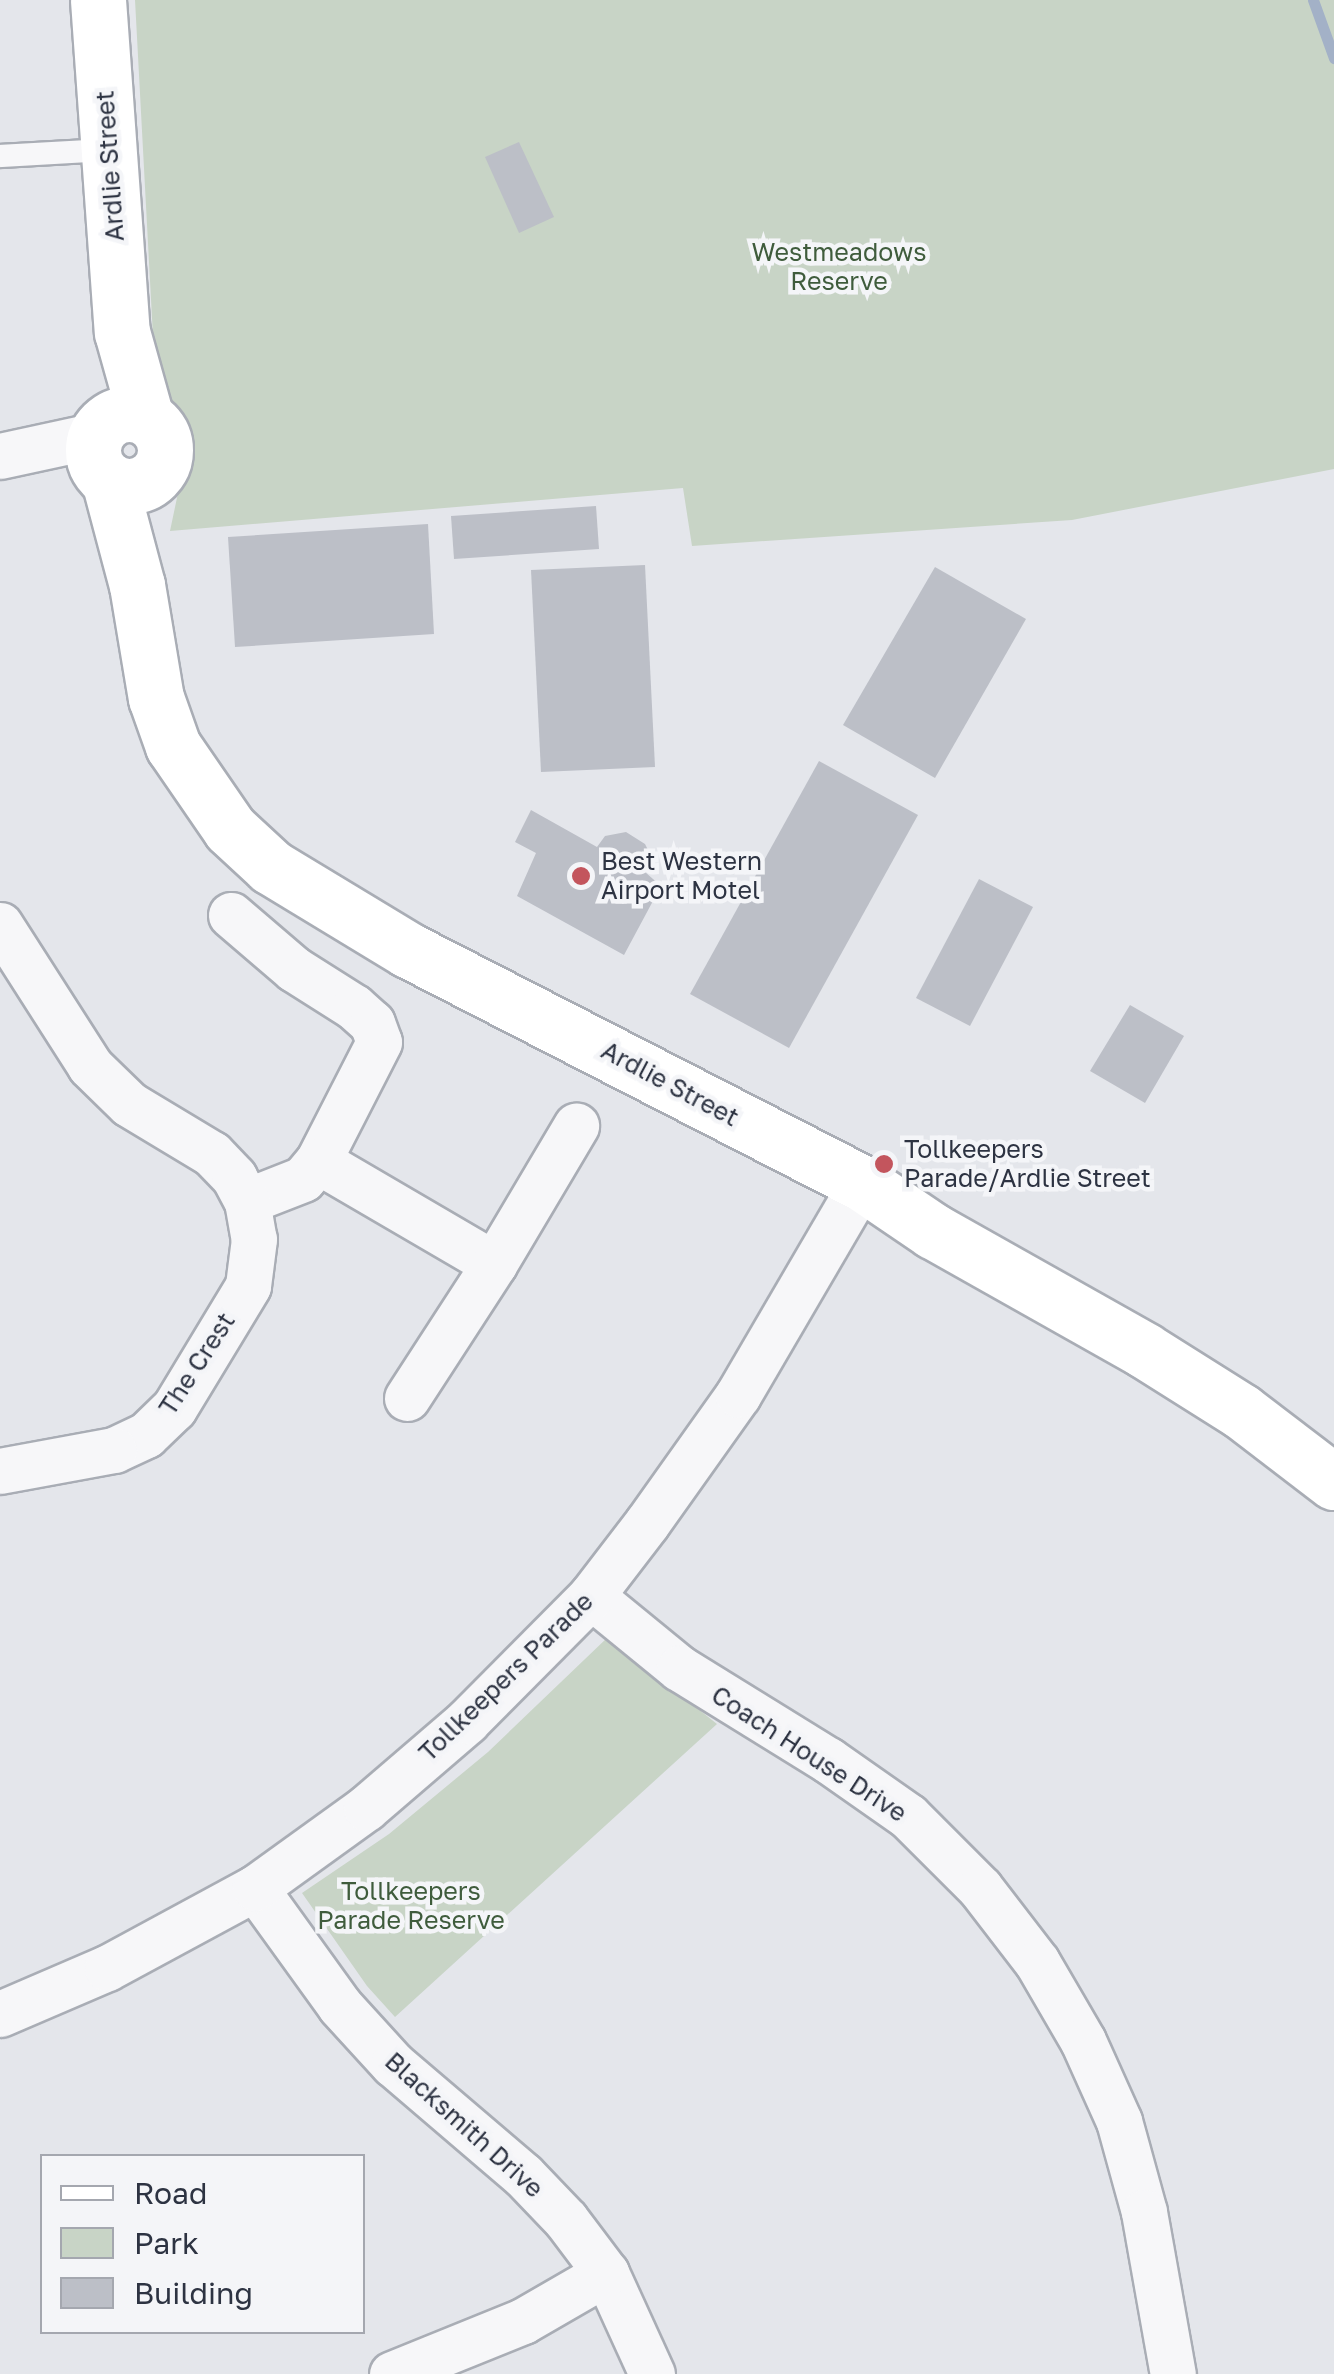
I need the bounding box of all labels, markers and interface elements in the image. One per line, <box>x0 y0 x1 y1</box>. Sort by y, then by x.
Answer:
street label: Ardlie Street <box>90 90 130 242</box>
park label: Westmeadows Reserve <box>751 238 927 297</box>
place label: Best Western Airport Motel <box>601 847 762 906</box>
marker: Best Western Airport Motel <box>570 865 592 887</box>
street label: Ardlie Street <box>596 1035 744 1133</box>
place label: Tollkeepers Parade/Ardlie Street <box>904 1135 1151 1194</box>
marker: Tollkeepers Parade/Ardlie Street <box>873 1153 895 1175</box>
street label: The Crest <box>153 1307 241 1421</box>
street label: Tollkeepers Parade <box>413 1586 599 1768</box>
street label: Coach House Drive <box>706 1680 912 1828</box>
park label: Tollkeepers Parade Reserve <box>317 1877 505 1936</box>
street label: Blacksmith Drive <box>379 2046 549 2204</box>
legend <box>40 2154 365 2334</box>
text: Road <box>134 2175 208 2211</box>
text: Park <box>134 2225 199 2261</box>
text: Building <box>134 2275 253 2311</box>

